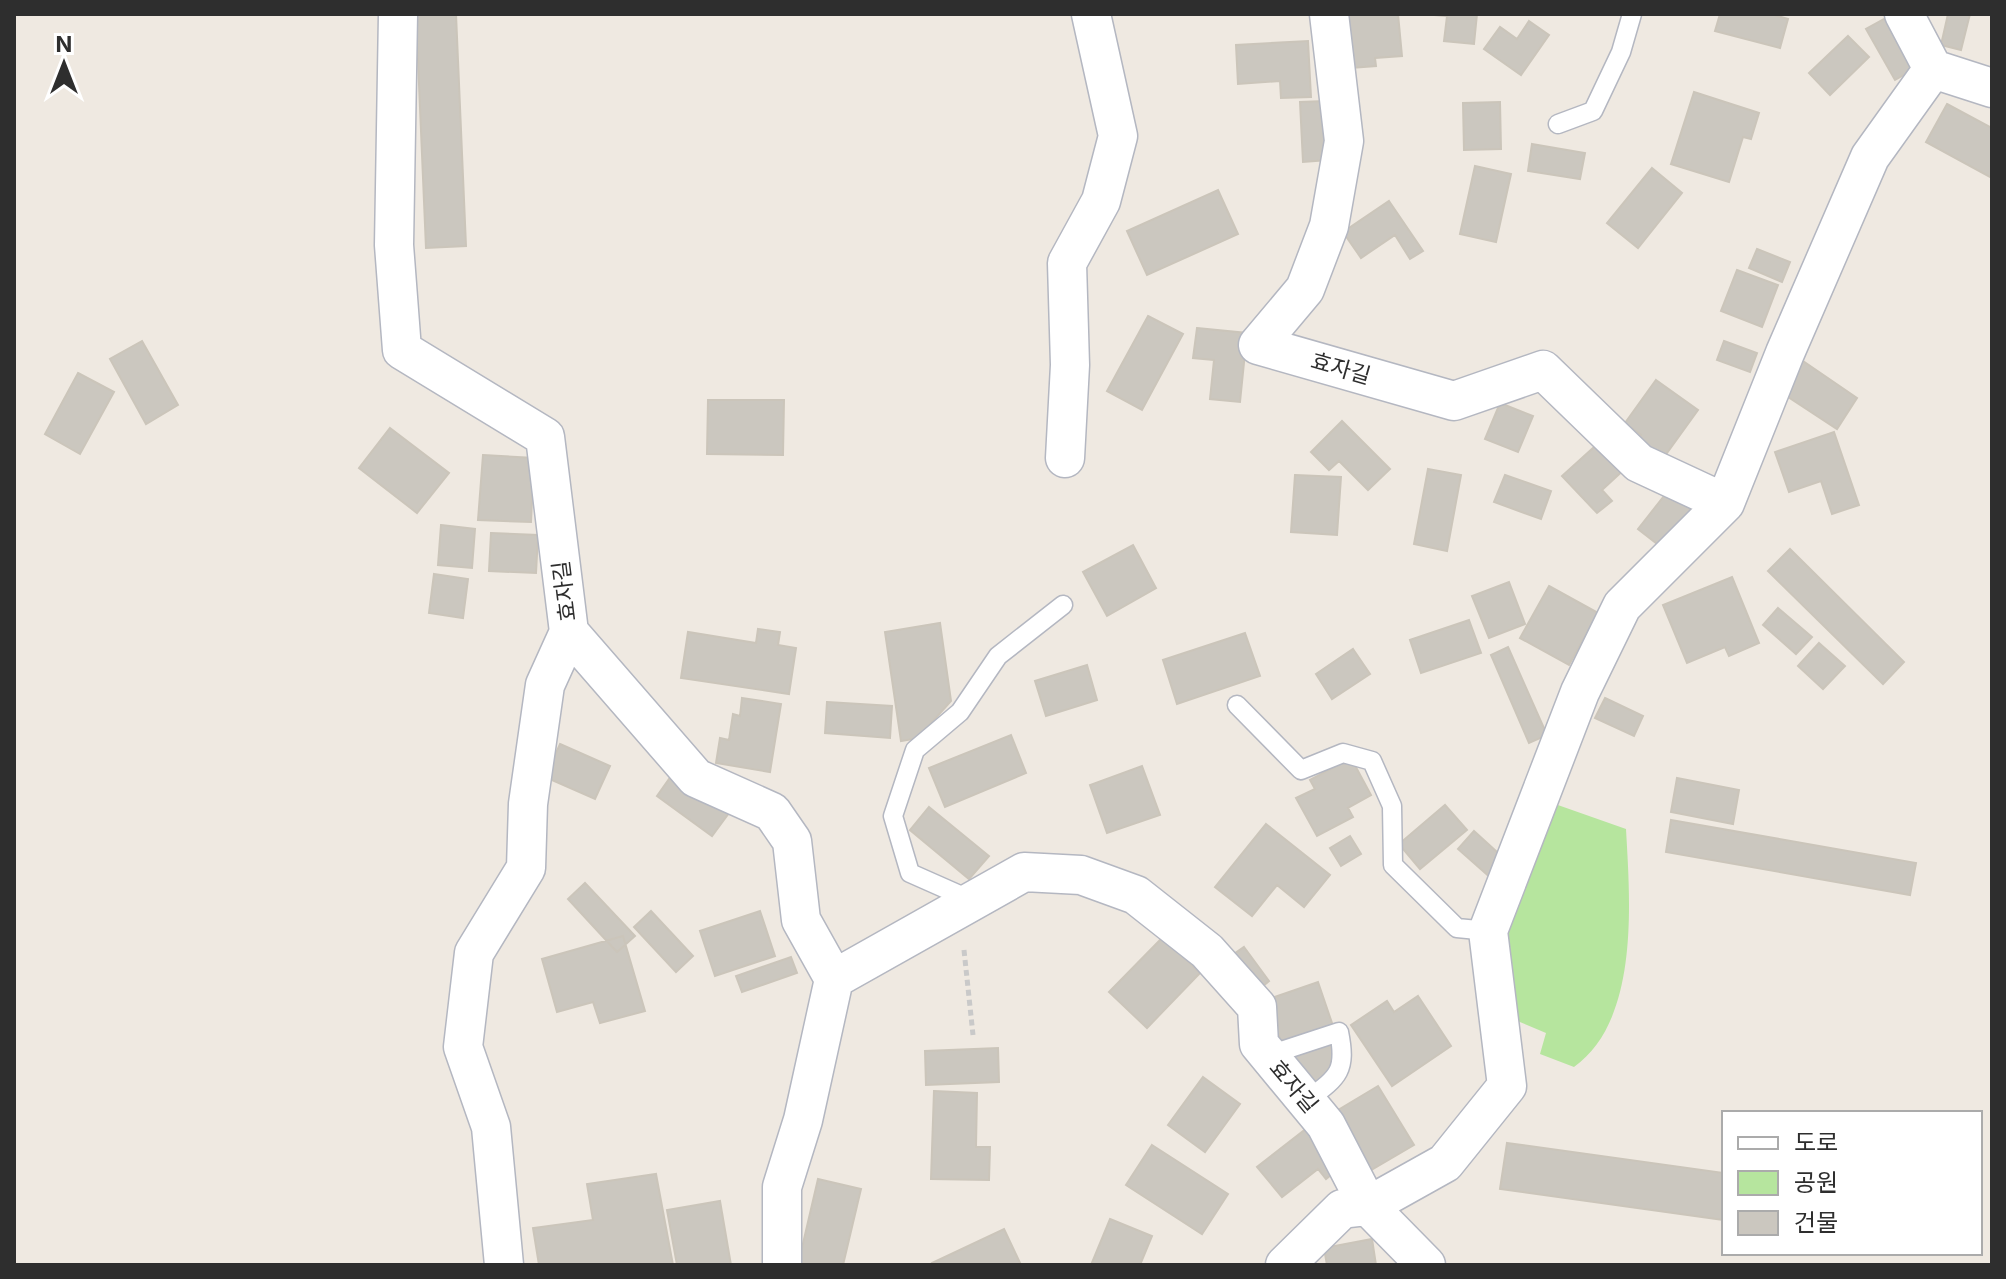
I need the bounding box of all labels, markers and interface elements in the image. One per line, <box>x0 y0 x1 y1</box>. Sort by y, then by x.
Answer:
north arrow <box>24 24 104 104</box>
text: N <box>56 31 72 57</box>
street label: 효자길 <box>1308 347 1374 389</box>
street label: 효자길 <box>547 559 581 623</box>
street label: 효자길 <box>1265 1054 1323 1118</box>
legend <box>1722 1111 1982 1255</box>
text: 도로 <box>1794 1128 1838 1157</box>
text: 공원 <box>1794 1168 1838 1197</box>
text: 건물 <box>1794 1208 1838 1237</box>

